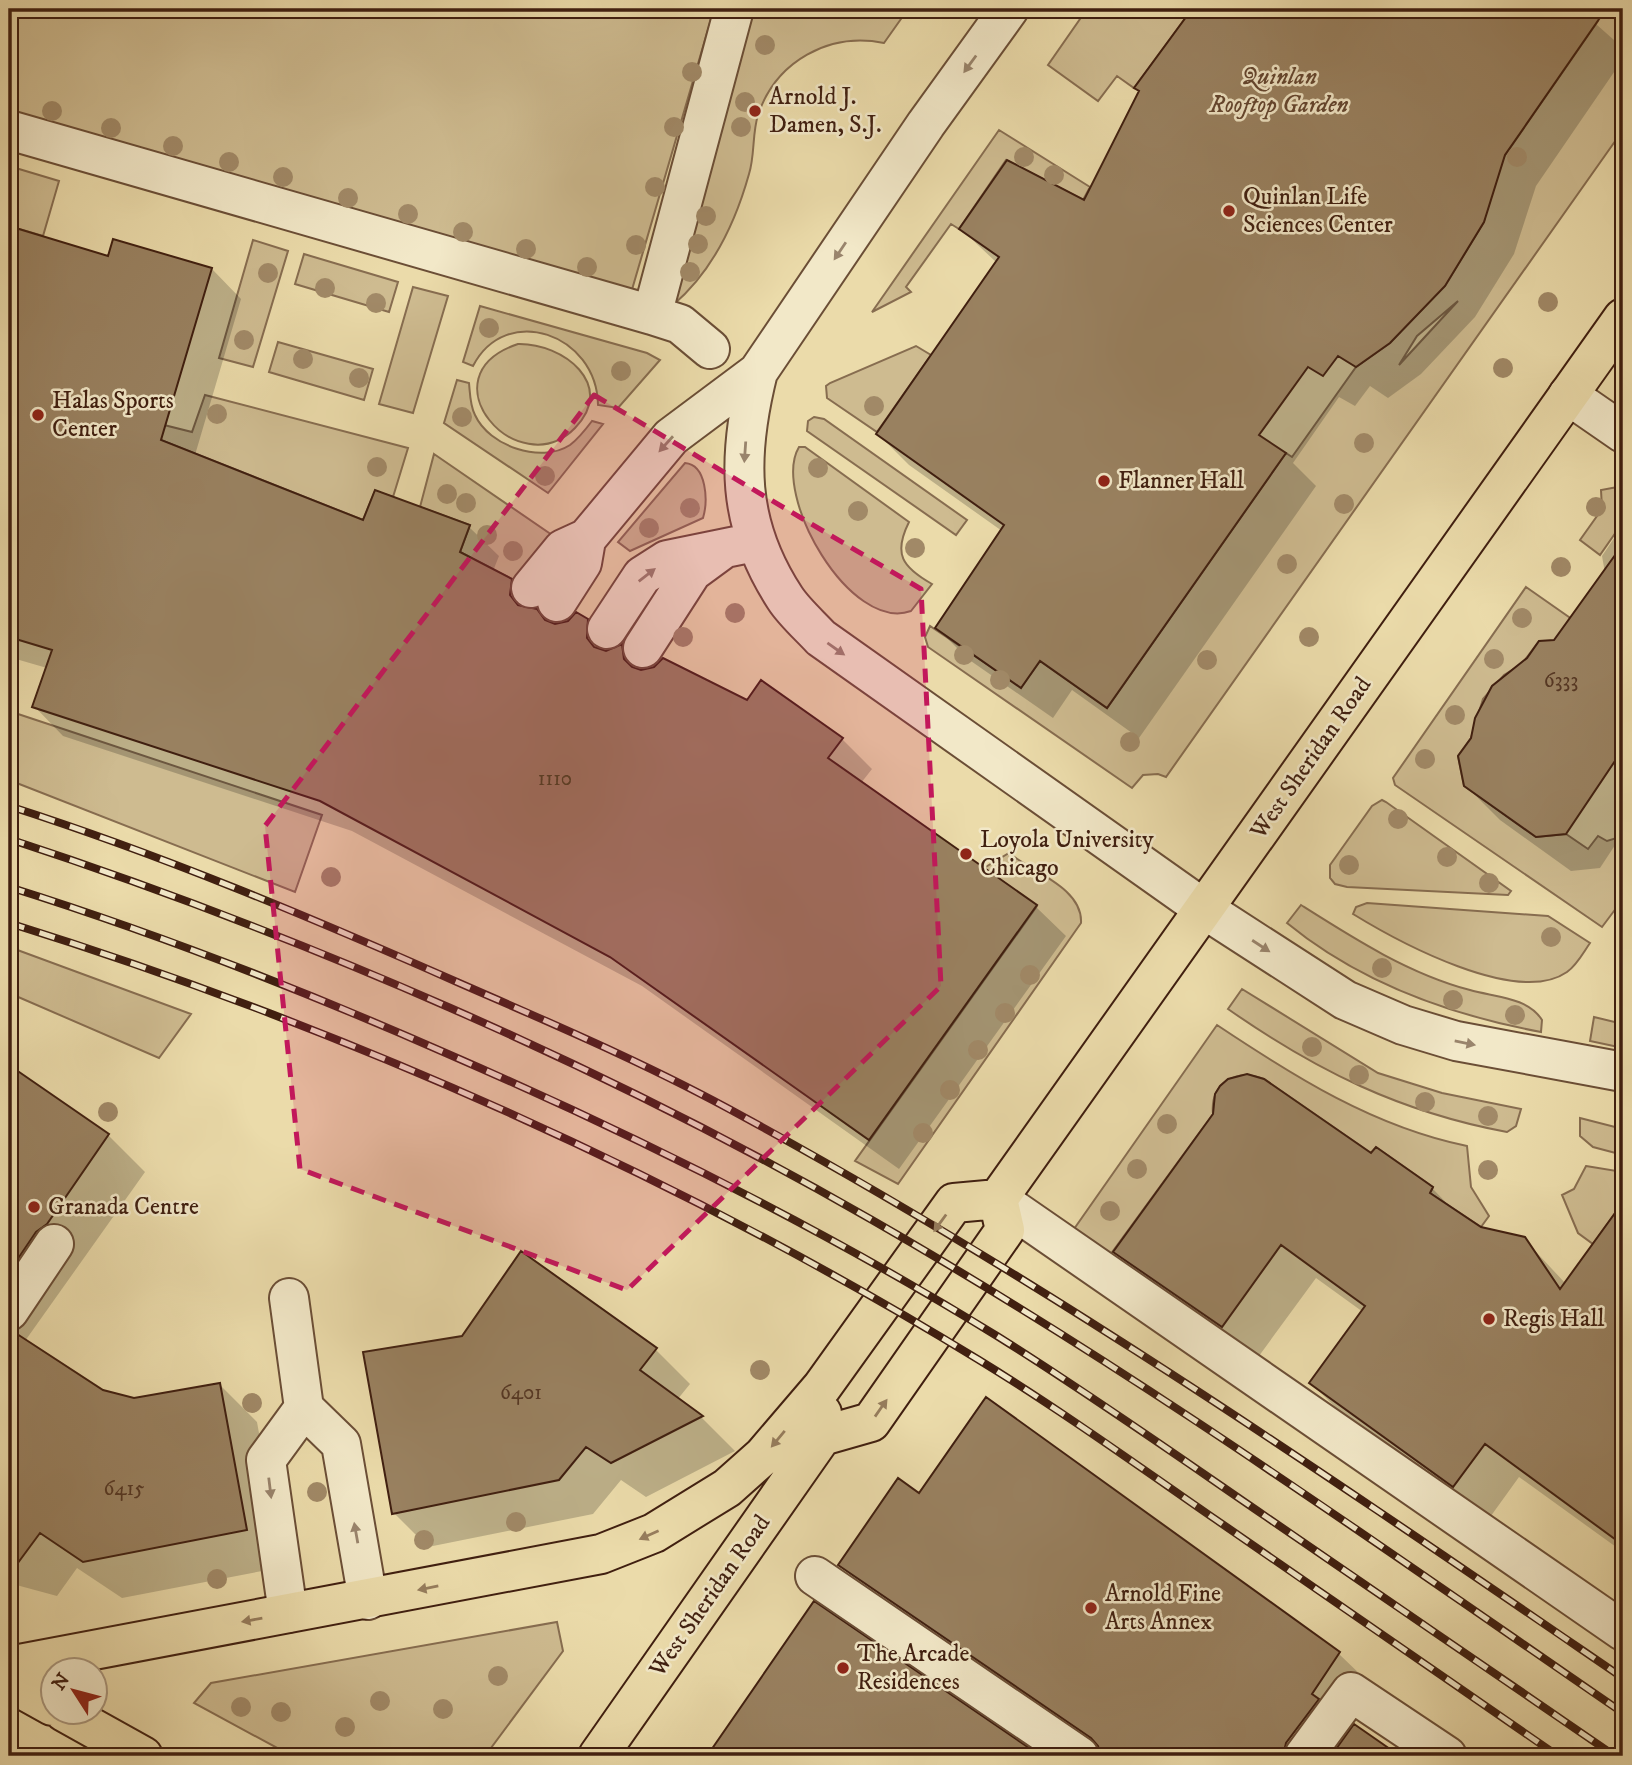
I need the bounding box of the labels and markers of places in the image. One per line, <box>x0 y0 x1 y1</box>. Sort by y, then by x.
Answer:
place label: Arnold J. Damen, S.J. <box>769 82 882 140</box>
marker: Arnold J. Damen, S.J. <box>747 103 763 119</box>
place label: Quinlan Life Sciences Center <box>1243 182 1393 240</box>
marker: Quinlan Life Sciences Center <box>1221 203 1237 219</box>
place label: Halas Sports Center <box>52 386 174 444</box>
marker: Halas Sports Center <box>30 407 46 423</box>
place label: Flanner Hall <box>1118 466 1245 496</box>
marker: Flanner Hall <box>1096 473 1112 489</box>
place label: Loyola University Chicago <box>980 825 1154 883</box>
marker: Loyola University Chicago <box>958 846 974 862</box>
place label: Granada Centre <box>48 1192 199 1222</box>
marker: Granada Centre <box>26 1199 42 1215</box>
place label: Regis Hall <box>1503 1304 1605 1334</box>
marker: Regis Hall <box>1481 1311 1497 1327</box>
place label: Arnold Fine Arts Annex <box>1105 1579 1221 1637</box>
marker: Arnold Fine Arts Annex <box>1083 1600 1099 1616</box>
place label: The Arcade Residences <box>857 1639 969 1697</box>
marker: The Arcade Residences <box>835 1660 851 1676</box>

